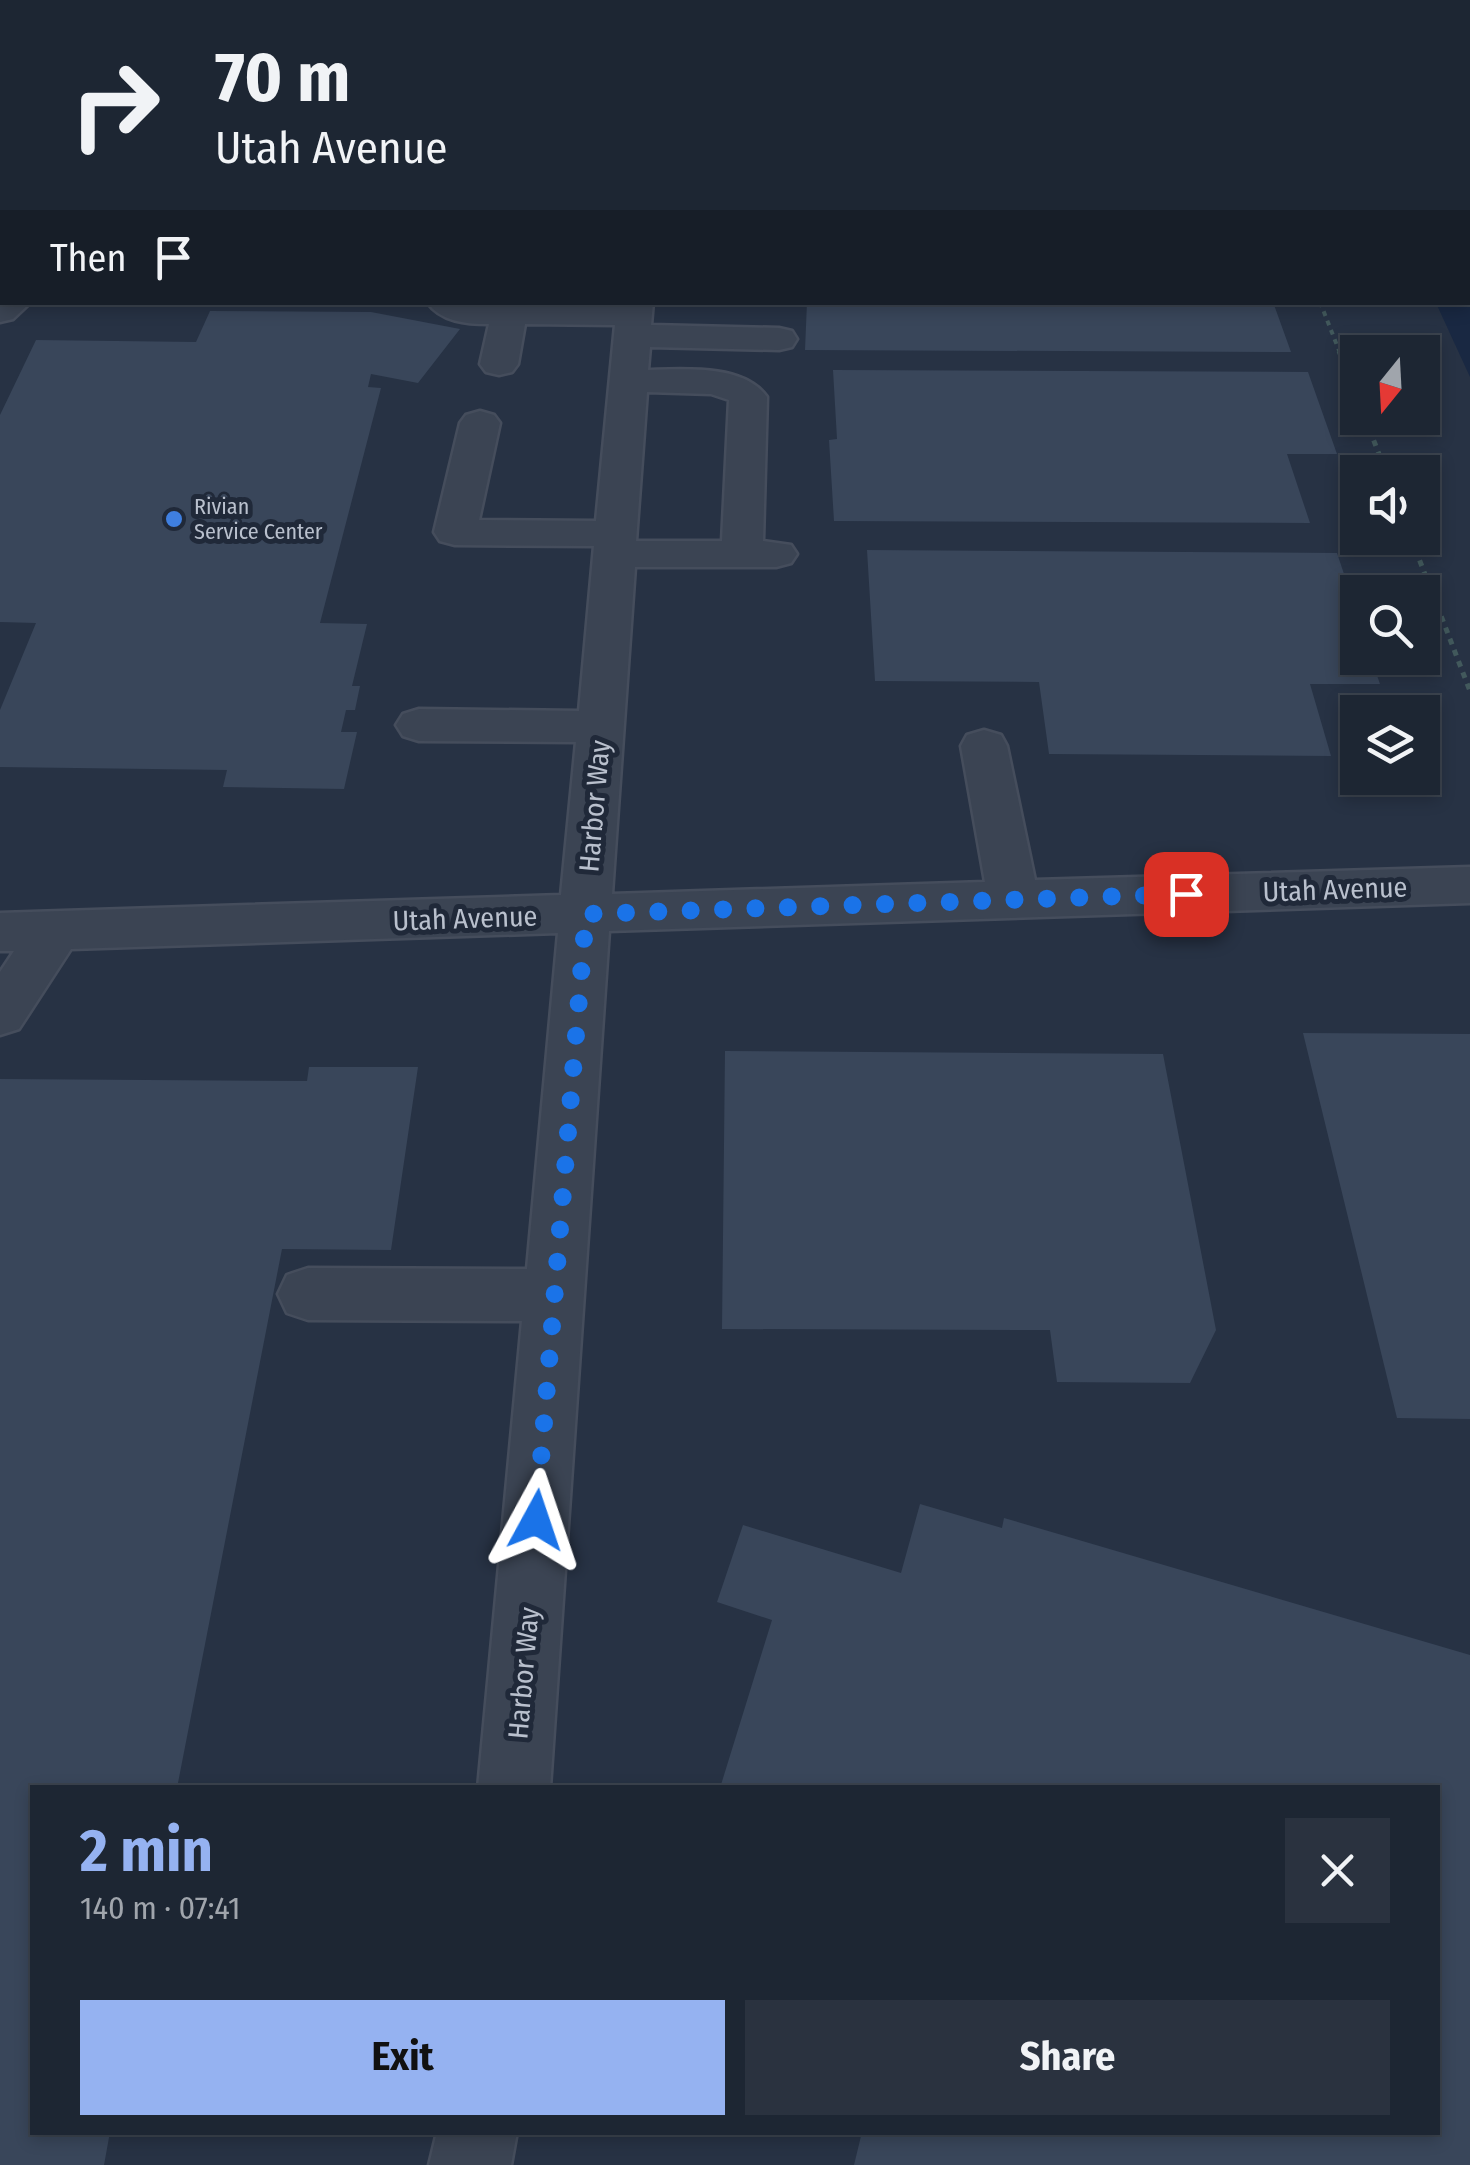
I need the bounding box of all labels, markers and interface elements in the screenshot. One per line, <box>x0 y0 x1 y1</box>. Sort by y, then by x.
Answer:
text: 70 m <box>215 36 350 120</box>
icon: right <box>50 40 180 170</box>
text: Utah Avenue <box>215 121 447 175</box>
icon: arrive <box>146 230 201 285</box>
text: Then <box>50 235 126 281</box>
north arrow <box>1340 335 1440 435</box>
map controls <box>1340 335 1440 795</box>
button: sound <box>1340 455 1440 555</box>
place label: Rivian Service Center <box>194 493 323 545</box>
marker: Rivian Service Center <box>163 508 185 530</box>
button: search <box>1340 575 1440 675</box>
button: layers <box>1340 695 1440 795</box>
street label: Harbor Way <box>572 738 617 873</box>
pin <box>1144 852 1229 937</box>
icon: arrive <box>1159 867 1214 922</box>
street label: Utah Avenue <box>1262 870 1408 909</box>
street label: Utah Avenue <box>392 899 538 938</box>
position arrow <box>484 1468 588 1572</box>
street label: Harbor Way <box>501 1605 546 1740</box>
text: 2 min <box>80 1815 213 1887</box>
button: close <box>1285 1818 1390 1923</box>
text: 140 m · 07:41 <box>80 1889 241 1927</box>
button: Exit <box>80 2000 725 2115</box>
button: Share <box>745 2000 1390 2115</box>

